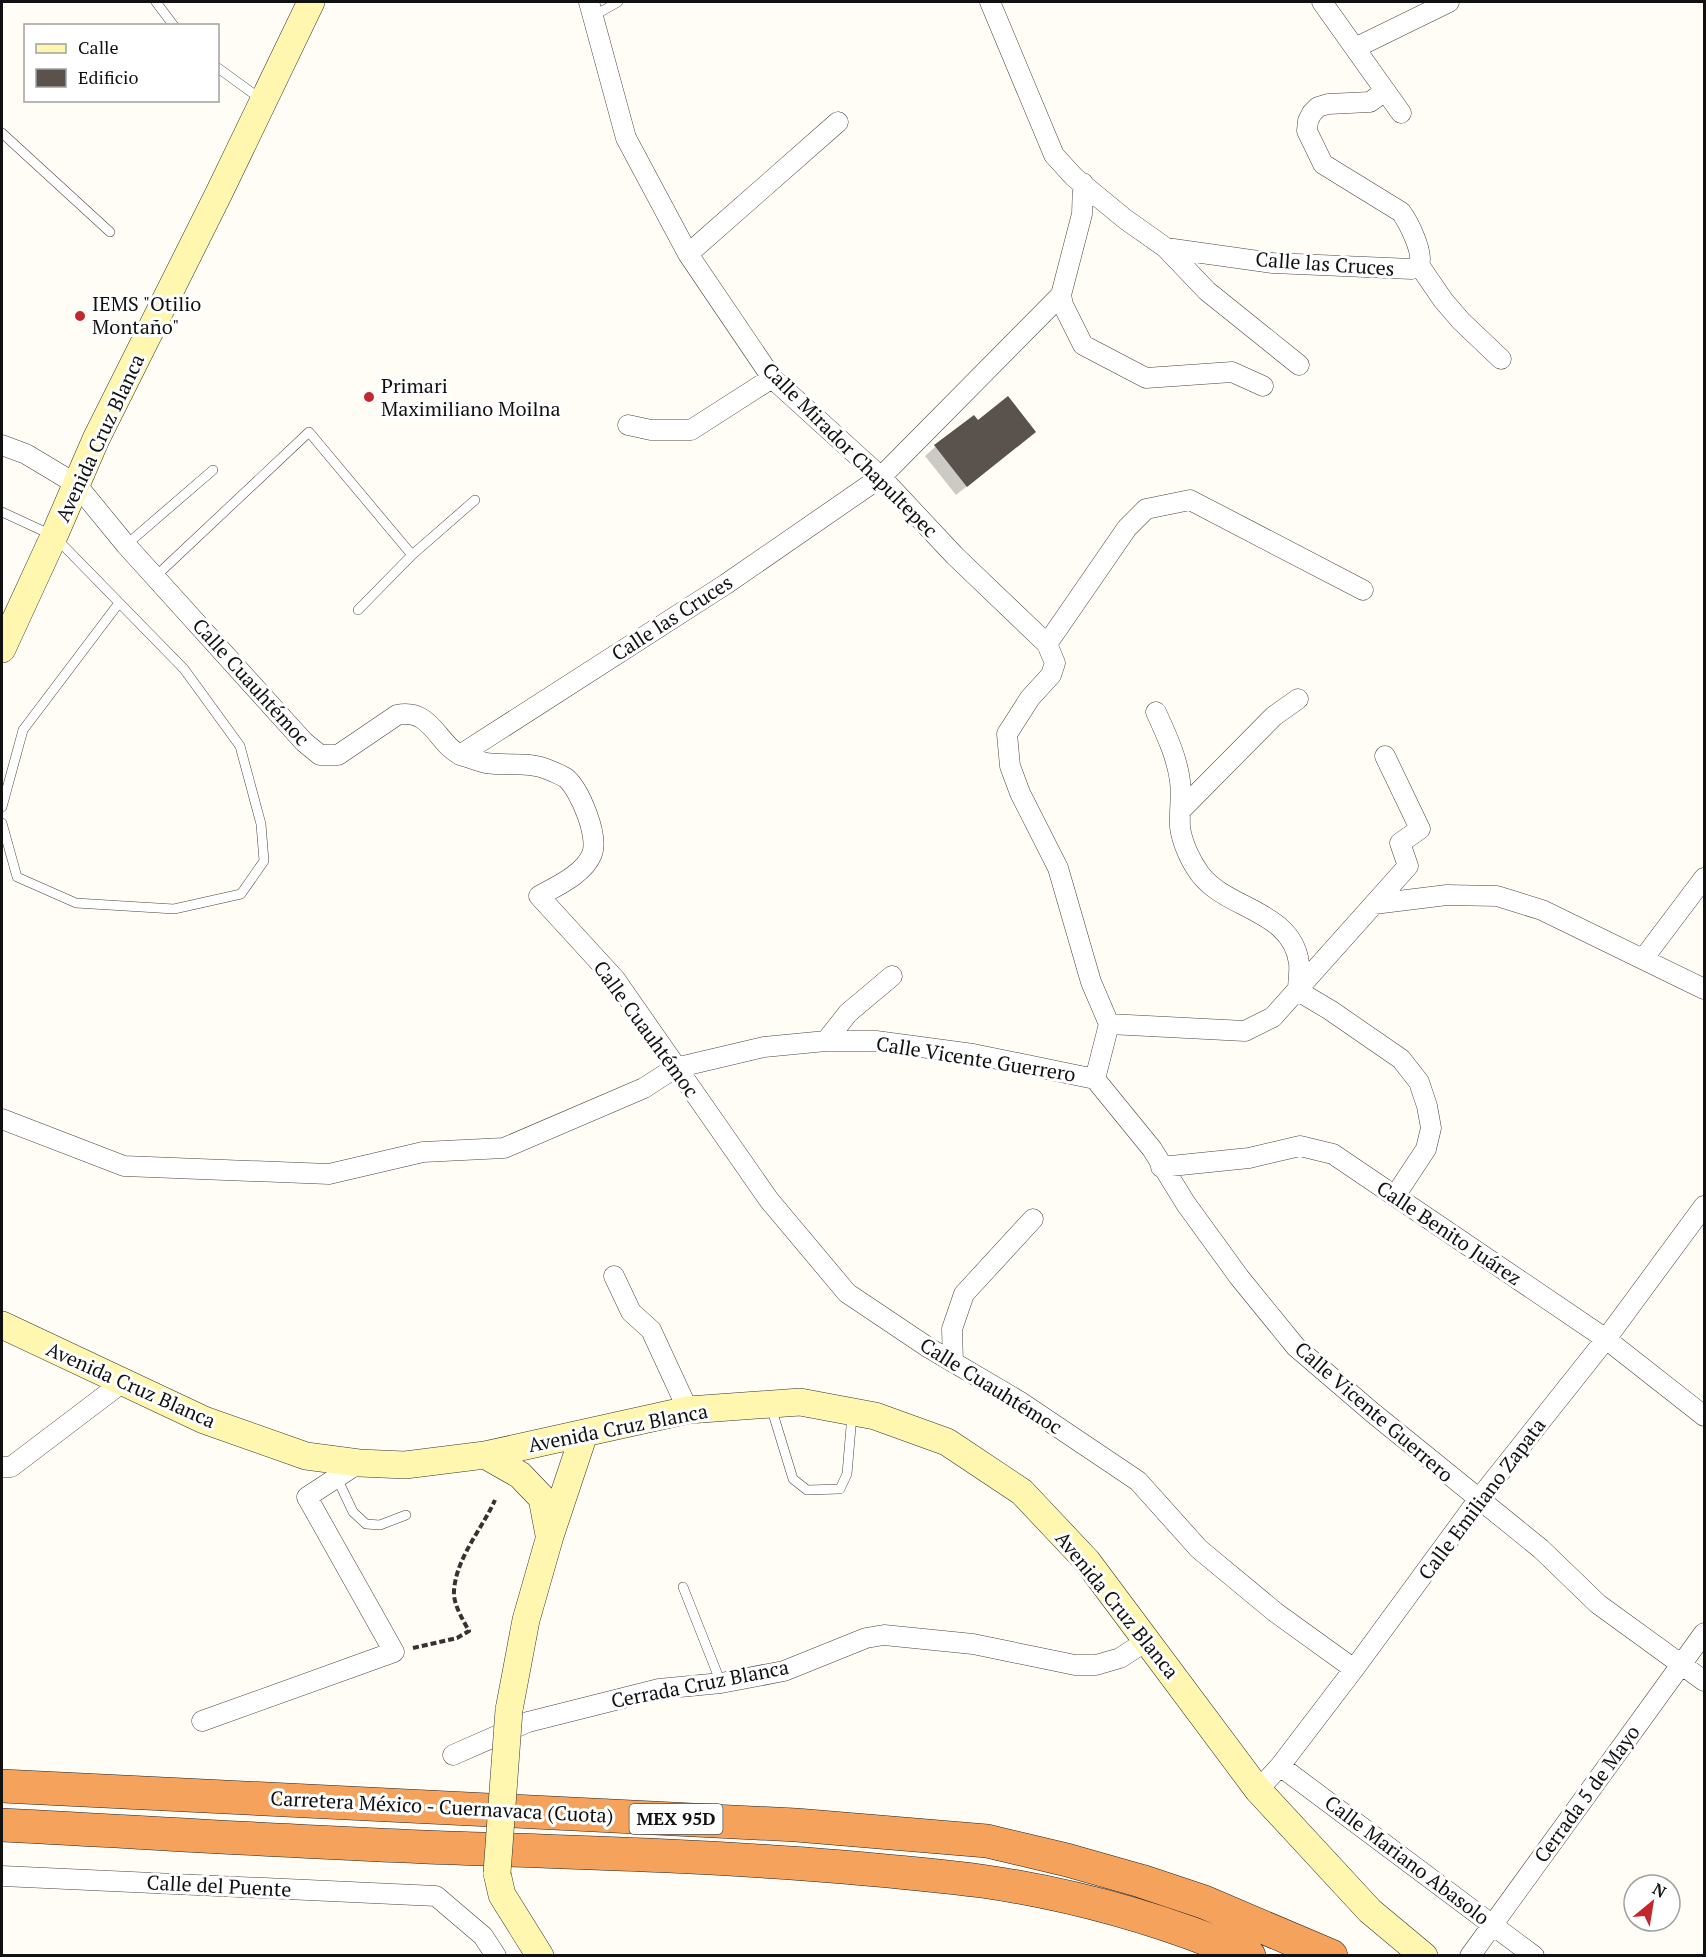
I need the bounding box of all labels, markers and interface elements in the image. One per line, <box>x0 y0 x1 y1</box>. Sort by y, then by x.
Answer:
legend <box>24 24 219 102</box>
text: Calle <box>78 35 119 59</box>
text: Edificio <box>78 65 138 89</box>
street label: Calle las Cruces <box>1255 245 1395 282</box>
place label: IEMS "Otilio Montaño" <box>92 290 201 340</box>
marker: IEMS "Otilio Montaño" <box>73 309 87 323</box>
street label: Avenida Cruz Blanca <box>49 349 150 526</box>
street label: Calle Mirador Chapultepec <box>757 356 944 543</box>
place label: Primari Maximiliano Moilna <box>381 372 560 422</box>
marker: Primari Maximiliano Moilna <box>362 390 376 404</box>
street label: Calle las Cruces <box>606 568 737 667</box>
street label: Calle Cuauhtémoc <box>187 612 316 751</box>
street label: Calle Cuauhtémoc <box>588 955 705 1102</box>
street label: Calle Vicente Guerrero <box>874 1029 1078 1088</box>
street label: Calle Benito Juárez <box>1372 1174 1527 1291</box>
street label: Calle Cuauhtémoc <box>915 1331 1067 1440</box>
street label: Avenida Cruz Blanca <box>42 1335 220 1434</box>
street label: Calle Vicente Guerrero <box>1289 1335 1459 1488</box>
street label: Avenida Cruz Blanca <box>526 1397 710 1458</box>
street label: Calle Emiliano Zapata <box>1412 1412 1551 1585</box>
street label: Avenida Cruz Blanca <box>1050 1525 1185 1684</box>
street label: Cerrada Cruz Blanca <box>609 1653 791 1714</box>
street label: Cerrada 5 de Mayo <box>1528 1720 1646 1868</box>
street label: Carretera México - Cuernavaca (Cuota) <box>270 1784 614 1829</box>
street label: Calle Mariano Abasolo <box>1319 1789 1495 1931</box>
road number: MEX 95D <box>630 1804 722 1834</box>
street label: Calle del Puente <box>146 1868 292 1903</box>
north arrow <box>1622 1873 1682 1933</box>
text: N <box>1649 1877 1670 1903</box>

